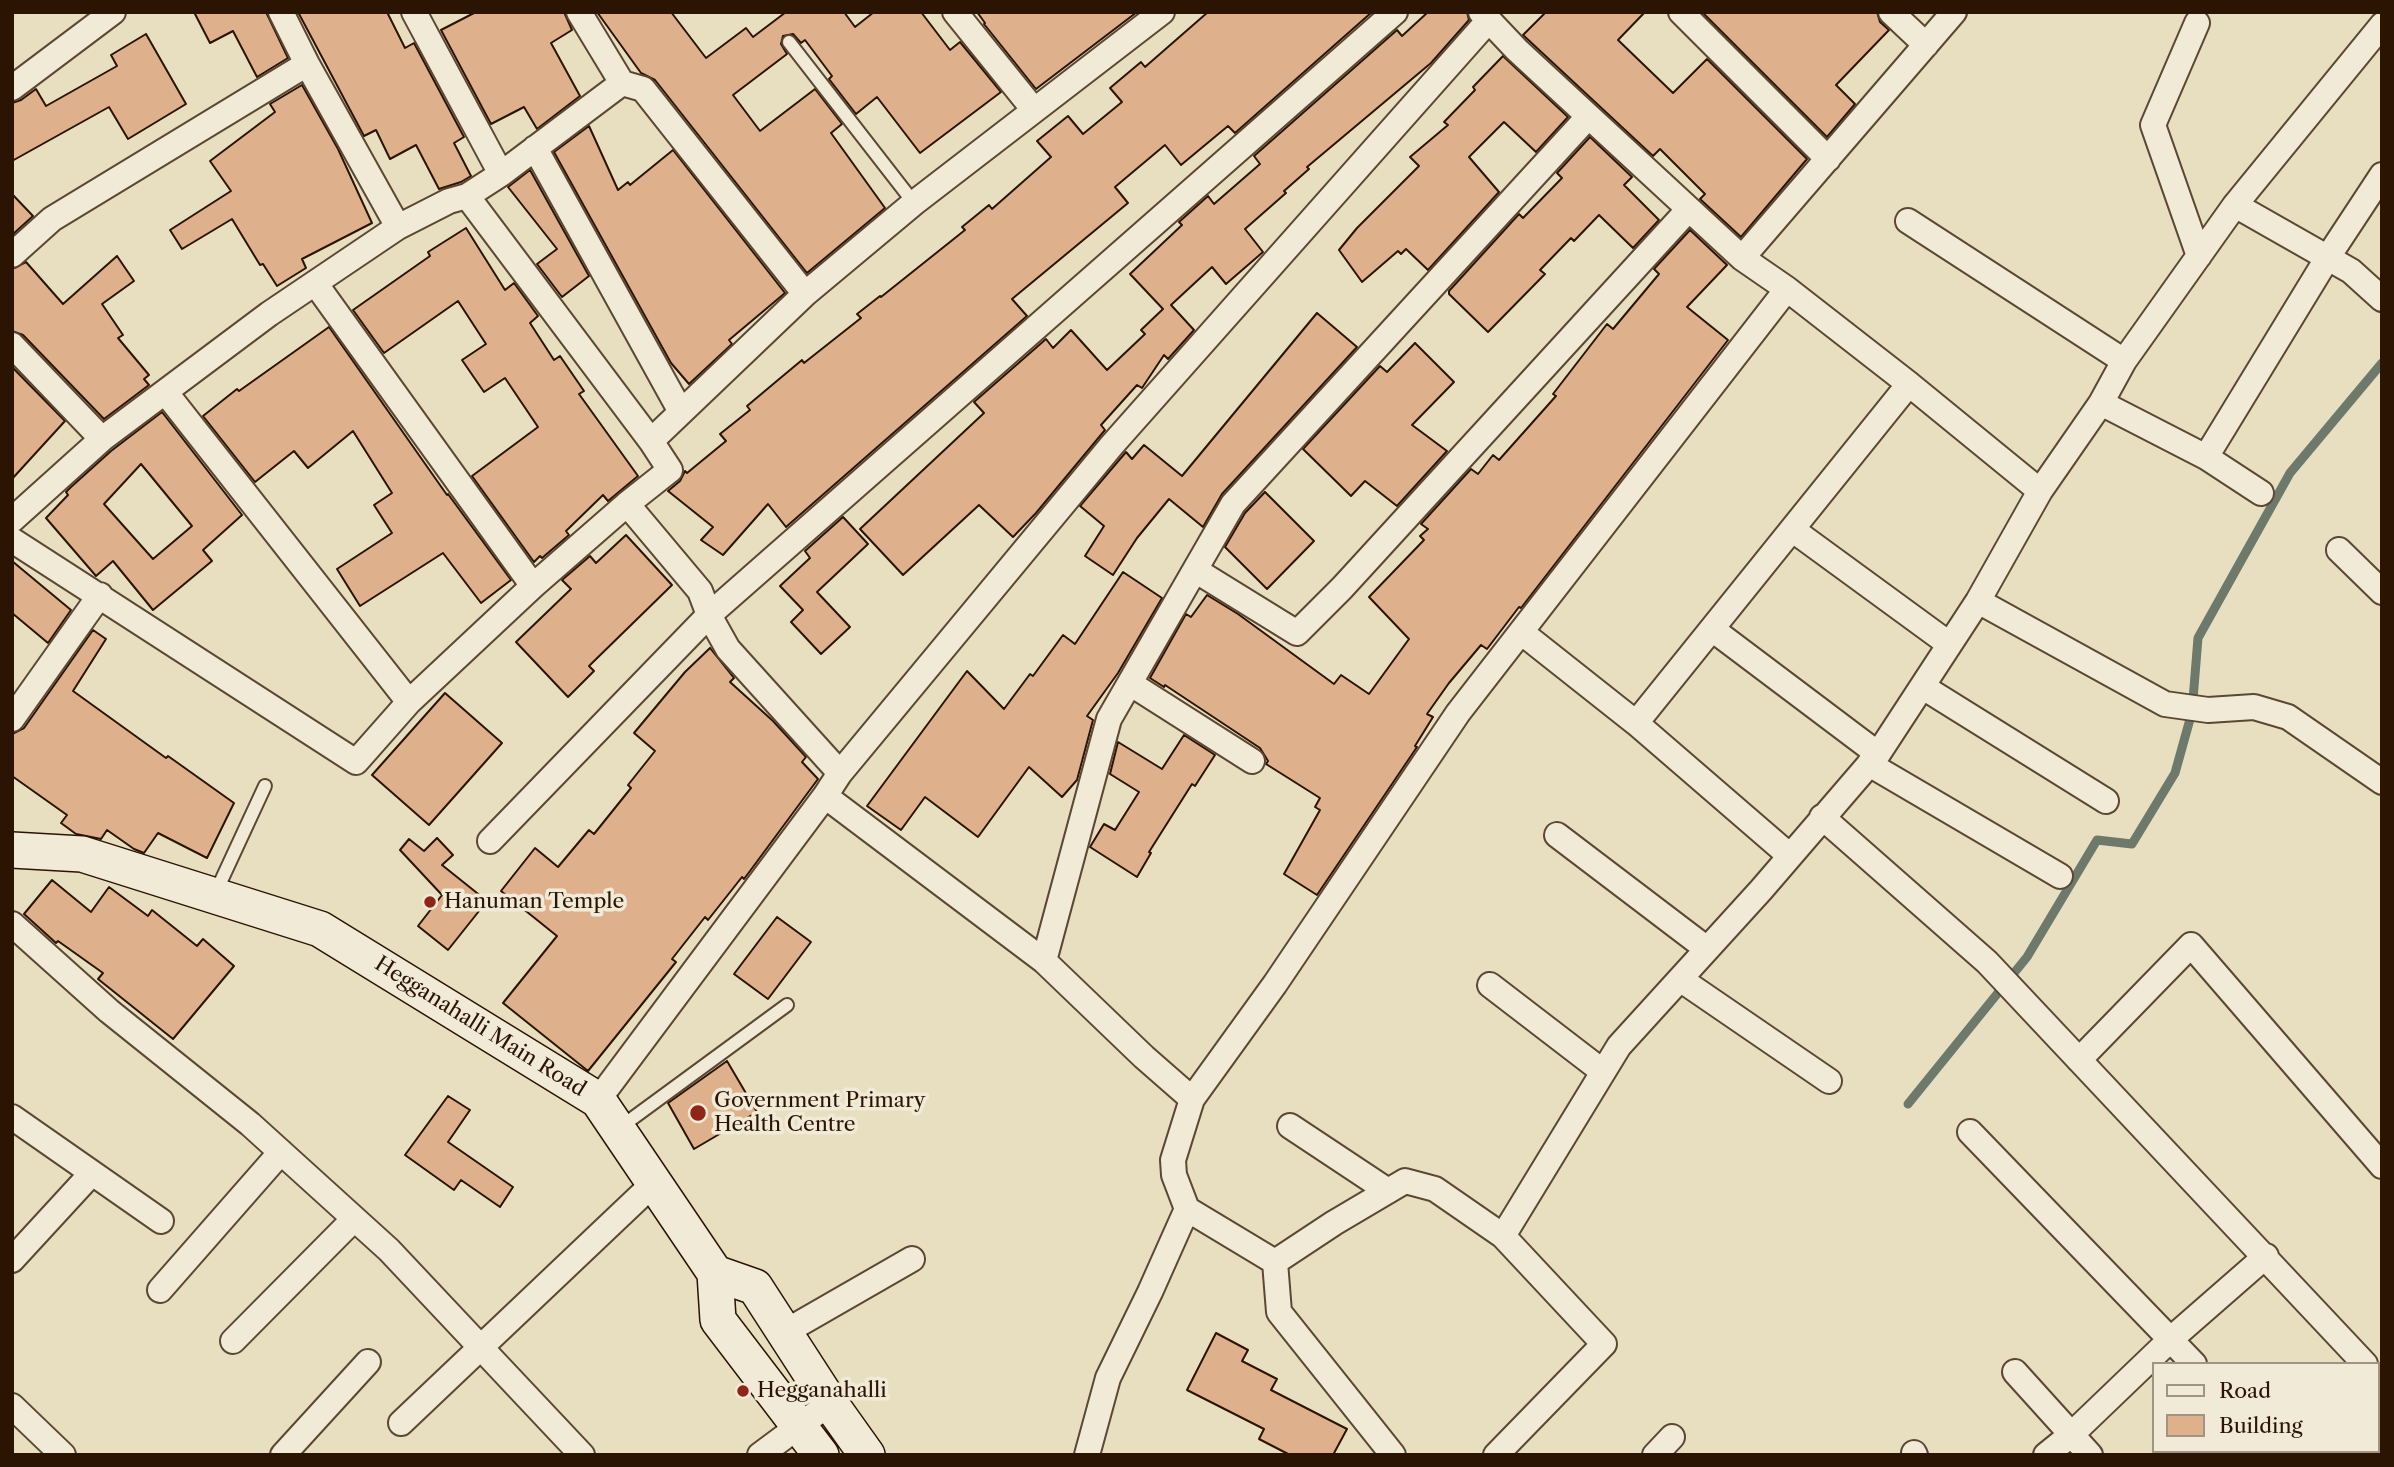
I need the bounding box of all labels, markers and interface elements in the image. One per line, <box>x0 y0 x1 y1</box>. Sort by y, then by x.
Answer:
place label: Hanuman Temple <box>444 889 624 915</box>
marker: Hanuman Temple <box>422 894 438 910</box>
street label: Hegganahalli Main Road <box>370 952 590 1102</box>
place label: Government Primary Health Centre <box>714 1088 925 1138</box>
marker: Government Primary Health Centre <box>688 1103 708 1123</box>
legend <box>2152 1362 2380 1453</box>
place label: Hegganahalli <box>757 1378 887 1404</box>
text: Road <box>2219 1378 2271 1403</box>
marker: Hegganahalli <box>735 1383 751 1399</box>
text: Building <box>2219 1413 2303 1438</box>

